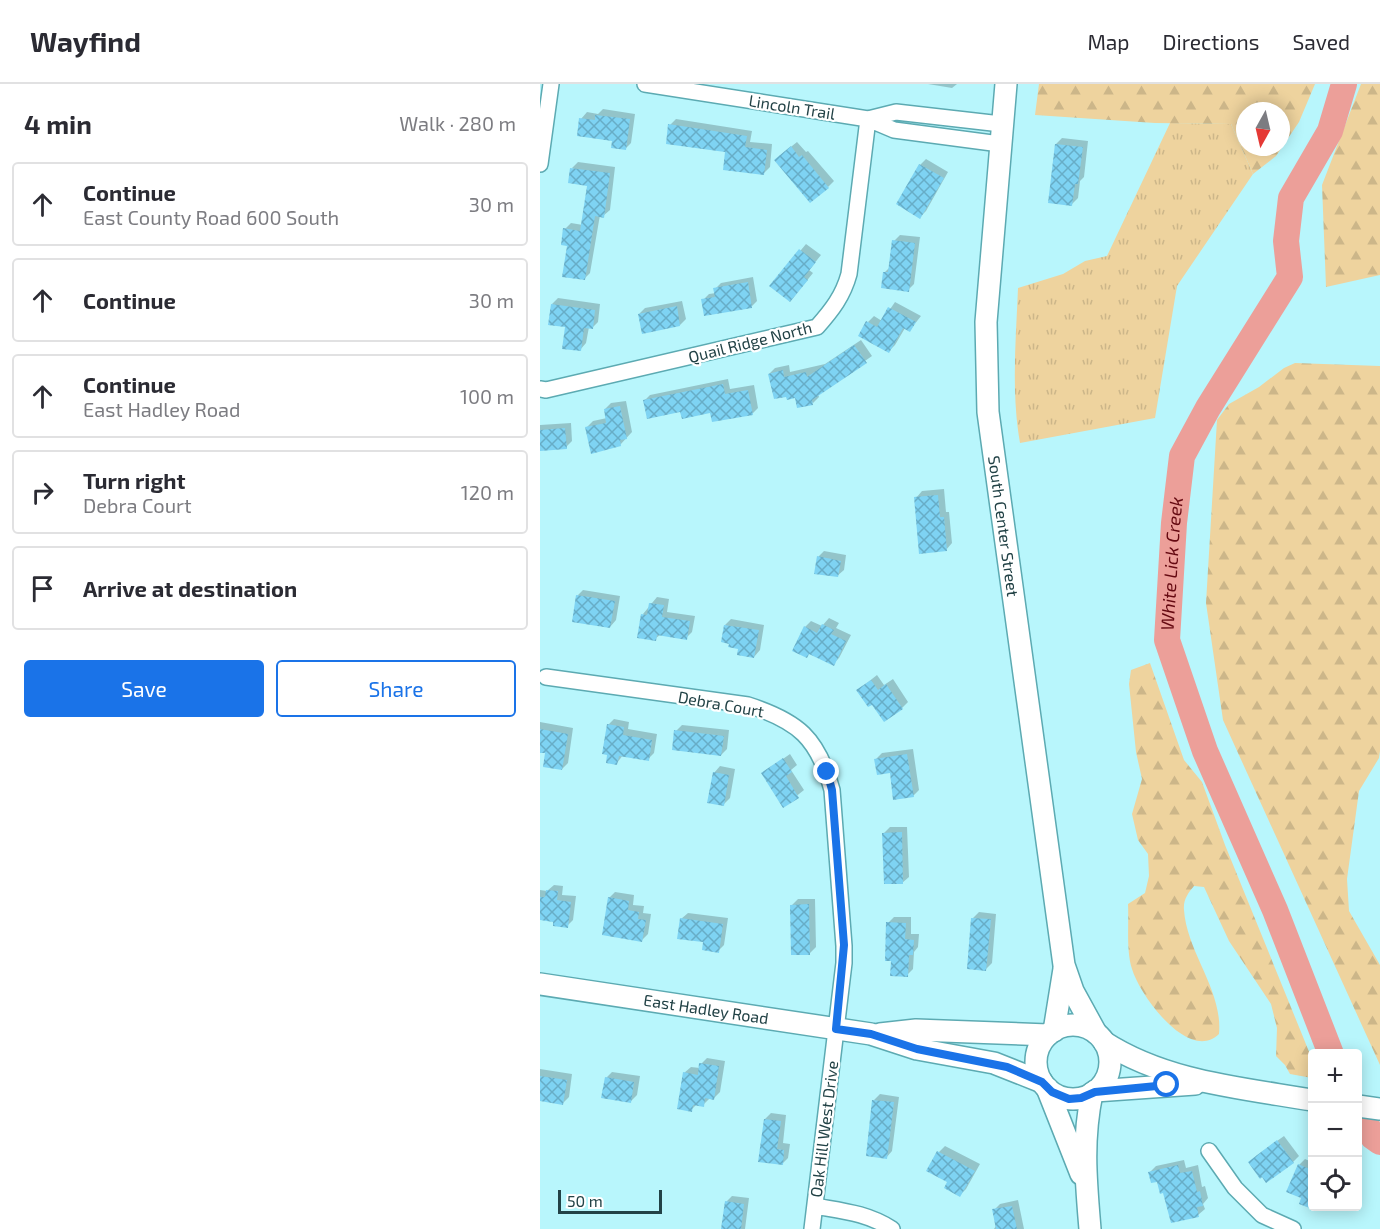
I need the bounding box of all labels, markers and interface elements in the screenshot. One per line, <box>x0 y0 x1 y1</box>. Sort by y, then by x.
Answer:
text: Wayfind <box>30 24 141 58</box>
text: Map <box>1087 29 1130 54</box>
text: Directions <box>1163 29 1259 54</box>
text: Saved <box>1292 29 1350 54</box>
street label: Lincoln Trail <box>748 90 837 123</box>
north arrow <box>1236 102 1290 156</box>
text: 4 min <box>24 108 92 139</box>
text: Walk · 280 m <box>399 111 516 135</box>
text: Continue <box>83 179 176 205</box>
icon: ahead <box>26 188 59 221</box>
text: 30 m <box>469 192 514 216</box>
text: East County Road 600 South <box>83 205 339 229</box>
icon: ahead <box>26 284 59 317</box>
text: Continue <box>83 287 176 313</box>
text: 30 m <box>469 288 514 312</box>
street label: Quail Ridge North <box>686 317 814 367</box>
text: Continue <box>83 371 176 397</box>
icon: ahead <box>26 380 59 413</box>
text: 100 m <box>460 384 514 408</box>
text: East Hadley Road <box>83 397 241 421</box>
street label: South Center Street <box>985 454 1023 598</box>
text: Turn right <box>83 467 185 493</box>
icon: right <box>26 476 59 509</box>
text: 120 m <box>461 480 514 504</box>
text: Debra Court <box>83 493 192 517</box>
water label: White Lick Creek <box>1156 496 1187 631</box>
icon: arrive <box>26 572 59 605</box>
text: Arrive at destination <box>83 575 297 601</box>
button: Save <box>24 660 264 717</box>
button: Share <box>276 660 516 717</box>
street label: Debra Court <box>677 687 766 720</box>
route end <box>813 758 839 784</box>
street label: East Hadley Road <box>642 990 770 1027</box>
map controls <box>1308 1049 1362 1211</box>
button: + <box>1308 1049 1362 1103</box>
street label: Oak Hill West Drive <box>806 1060 841 1198</box>
route start <box>1153 1071 1179 1097</box>
button: − <box>1308 1103 1362 1157</box>
button: locate <box>1308 1157 1362 1211</box>
scale bar <box>558 1187 662 1214</box>
text: 50 m <box>567 1191 603 1210</box>

